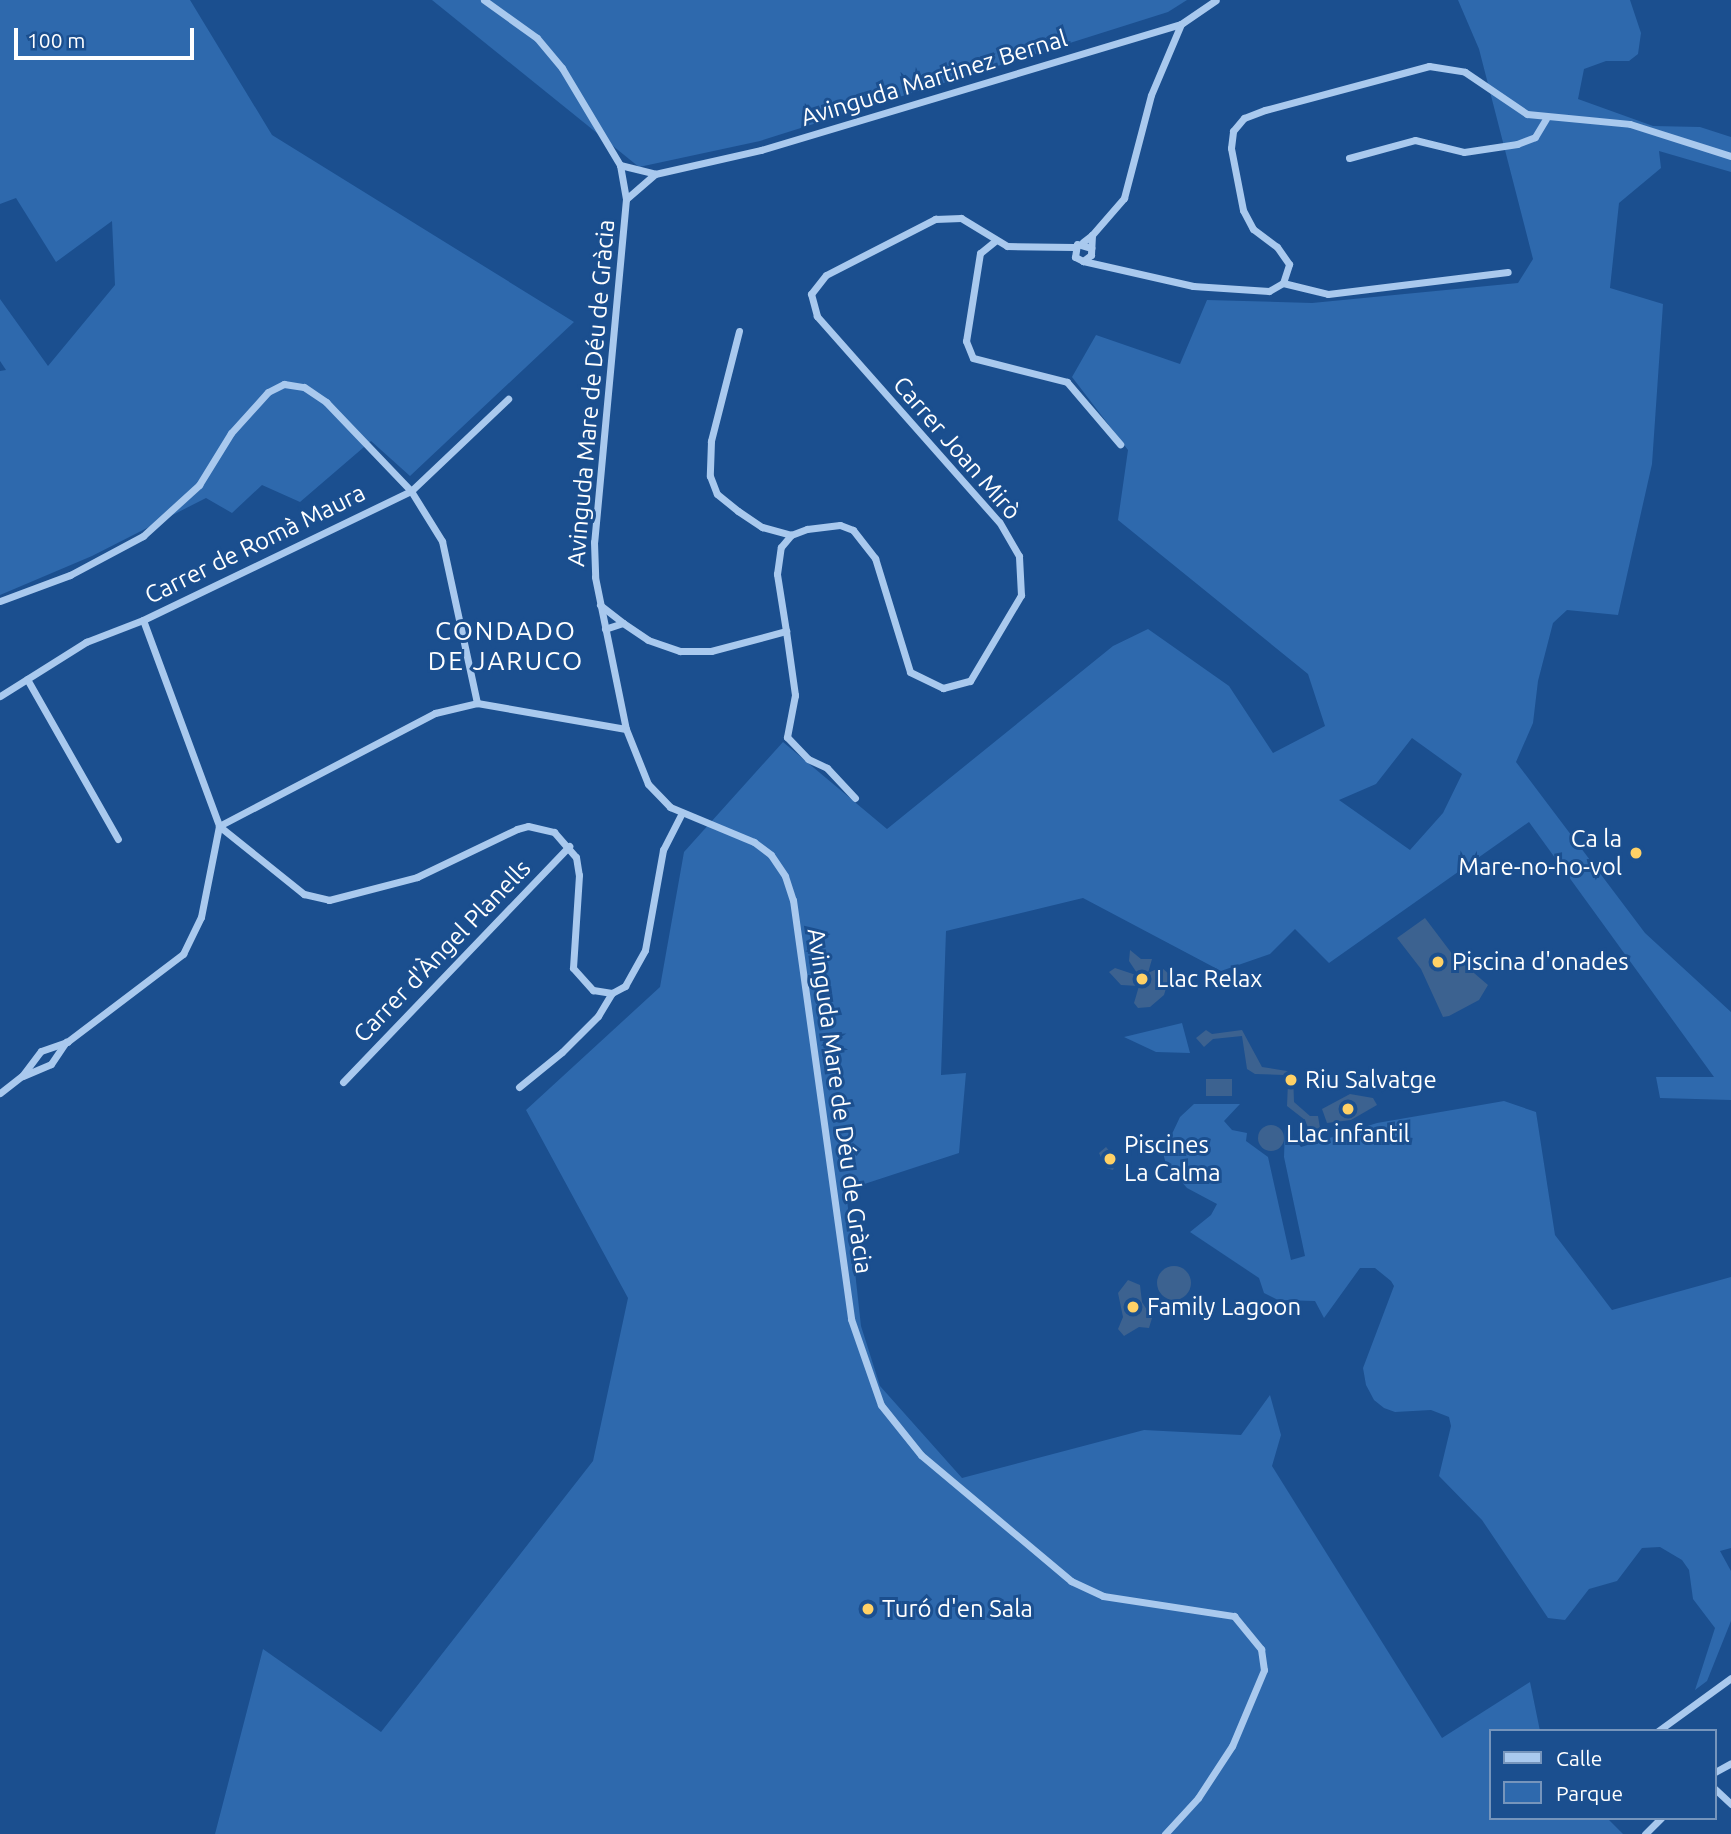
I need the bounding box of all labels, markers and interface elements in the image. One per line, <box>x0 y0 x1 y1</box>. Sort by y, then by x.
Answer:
scale bar <box>18 14 198 58</box>
street label: Avinguda Martinez Bernal <box>797 24 1071 132</box>
text: 100 m <box>27 28 85 52</box>
street label: Avinguda Mare de Déu de Gràcia <box>561 218 621 568</box>
street label: Carrer Joan Mirò <box>887 371 1027 525</box>
street label: Carrer de Romà Maura <box>140 478 370 610</box>
district label: CONDADO DE JARUCO <box>429 615 583 676</box>
place label: Ca la Mare-no-ho-vol <box>1458 825 1622 881</box>
marker: Ca la Mare-no-ho-vol <box>1628 845 1644 861</box>
street label: Carrer d'Àngel Planells <box>347 854 537 1048</box>
street label: Avinguda Mare de Déu de Gràcia <box>801 926 879 1276</box>
place label: Piscina d'onades <box>1452 948 1629 976</box>
marker: Piscina d'onades <box>1430 954 1446 970</box>
place label: Llac Relax <box>1156 965 1262 993</box>
marker: Llac Relax <box>1134 971 1150 987</box>
place label: Riu Salvatge <box>1305 1066 1437 1094</box>
marker: Riu Salvatge <box>1283 1072 1299 1088</box>
marker: Llac infantil <box>1340 1101 1356 1117</box>
place label: Llac infantil <box>1286 1120 1410 1148</box>
place label: Piscines La Calma <box>1124 1131 1220 1187</box>
marker: Piscines La Calma <box>1102 1151 1118 1167</box>
place label: Family Lagoon <box>1147 1293 1301 1321</box>
marker: Family Lagoon <box>1125 1299 1141 1315</box>
place label: Turó d'en Sala <box>882 1595 1033 1623</box>
marker: Turó d'en Sala <box>860 1601 876 1617</box>
legend <box>1490 1729 1717 1820</box>
text: Calle <box>1556 1746 1602 1770</box>
text: Parque <box>1556 1781 1623 1805</box>

